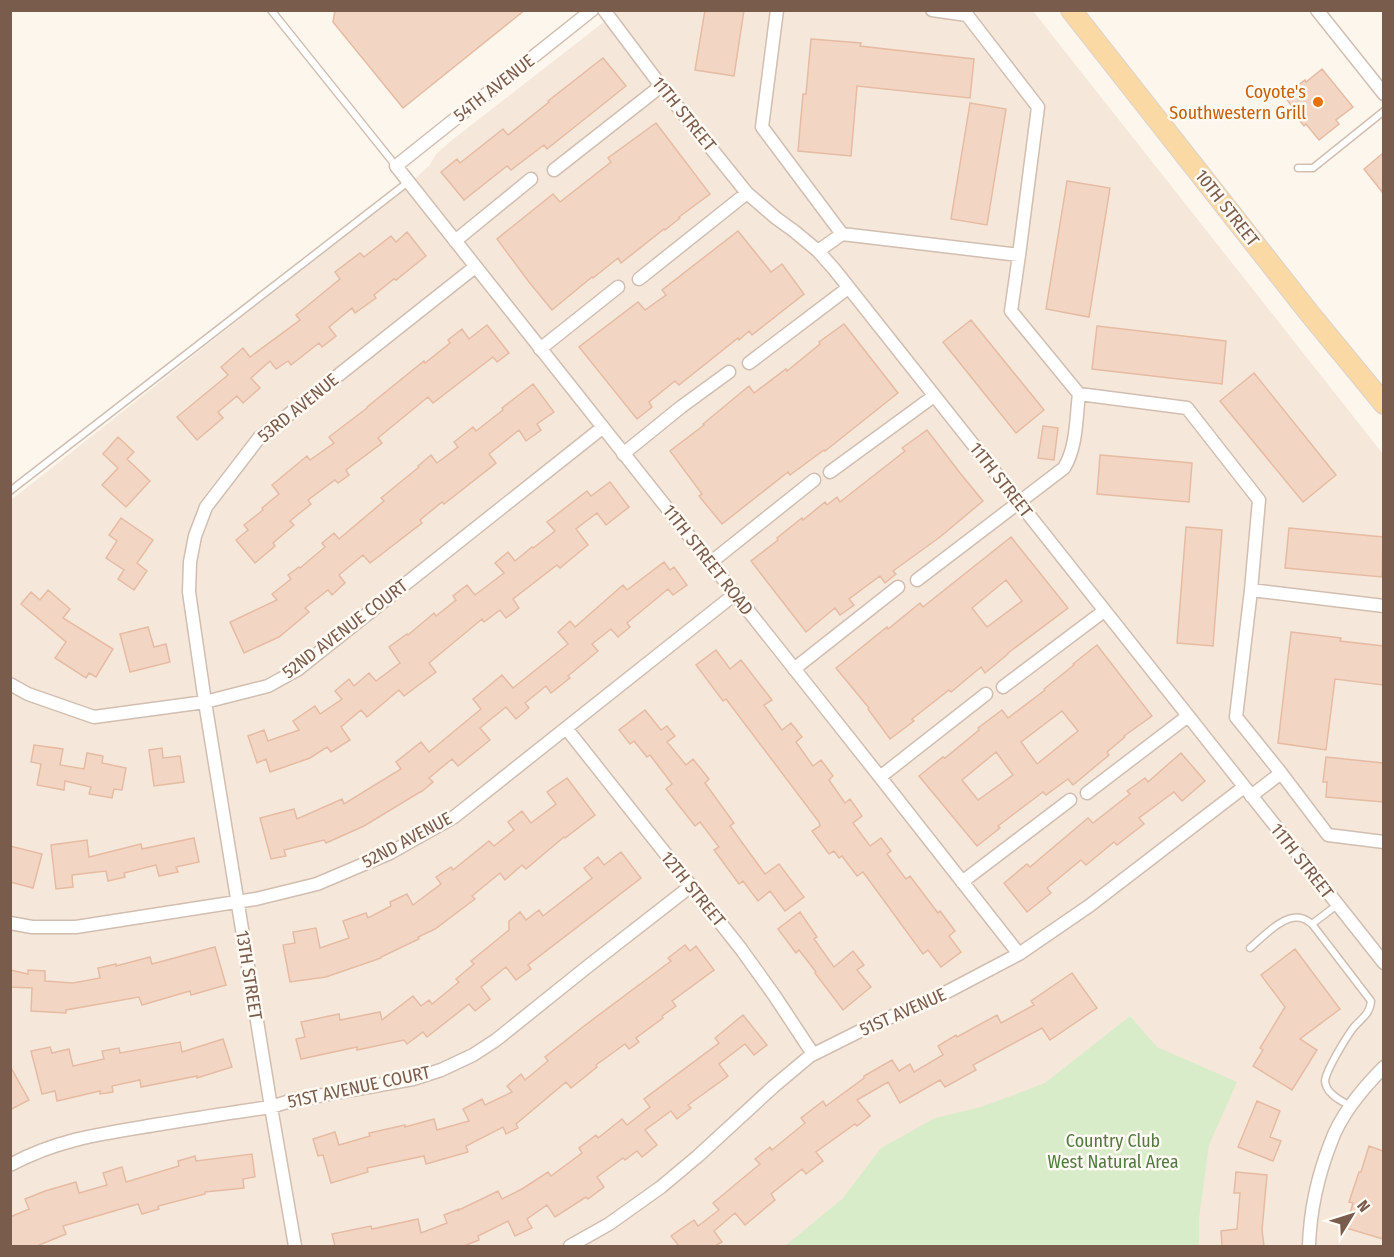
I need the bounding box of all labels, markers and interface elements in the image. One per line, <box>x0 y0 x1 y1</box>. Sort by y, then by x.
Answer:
street label: 54TH AVENUE <box>449 50 539 126</box>
street label: 11TH STREET <box>647 72 721 156</box>
place label: Coyote's Southwestern Grill <box>1169 81 1306 124</box>
marker: Coyote's Southwestern Grill <box>1311 95 1325 109</box>
street label: 10TH STREET <box>1190 165 1264 251</box>
street label: 53RD AVENUE <box>253 369 343 447</box>
street label: 11TH STREET <box>965 438 1038 522</box>
street label: 11TH STREET ROAD <box>658 500 758 620</box>
street label: 52ND AVENUE COURT <box>278 574 412 683</box>
street label: 52ND AVENUE <box>358 807 456 873</box>
street label: 11TH STREET <box>1266 819 1339 903</box>
street label: 12TH STREET <box>656 847 730 931</box>
street label: 13TH STREET <box>231 929 267 1022</box>
street label: 51ST AVENUE <box>856 983 950 1041</box>
street label: 51ST AVENUE COURT <box>286 1061 433 1113</box>
park label: Country Club West Natural Area <box>1047 1130 1179 1173</box>
north arrow <box>1322 1185 1382 1245</box>
text: N <box>1353 1196 1374 1216</box>

